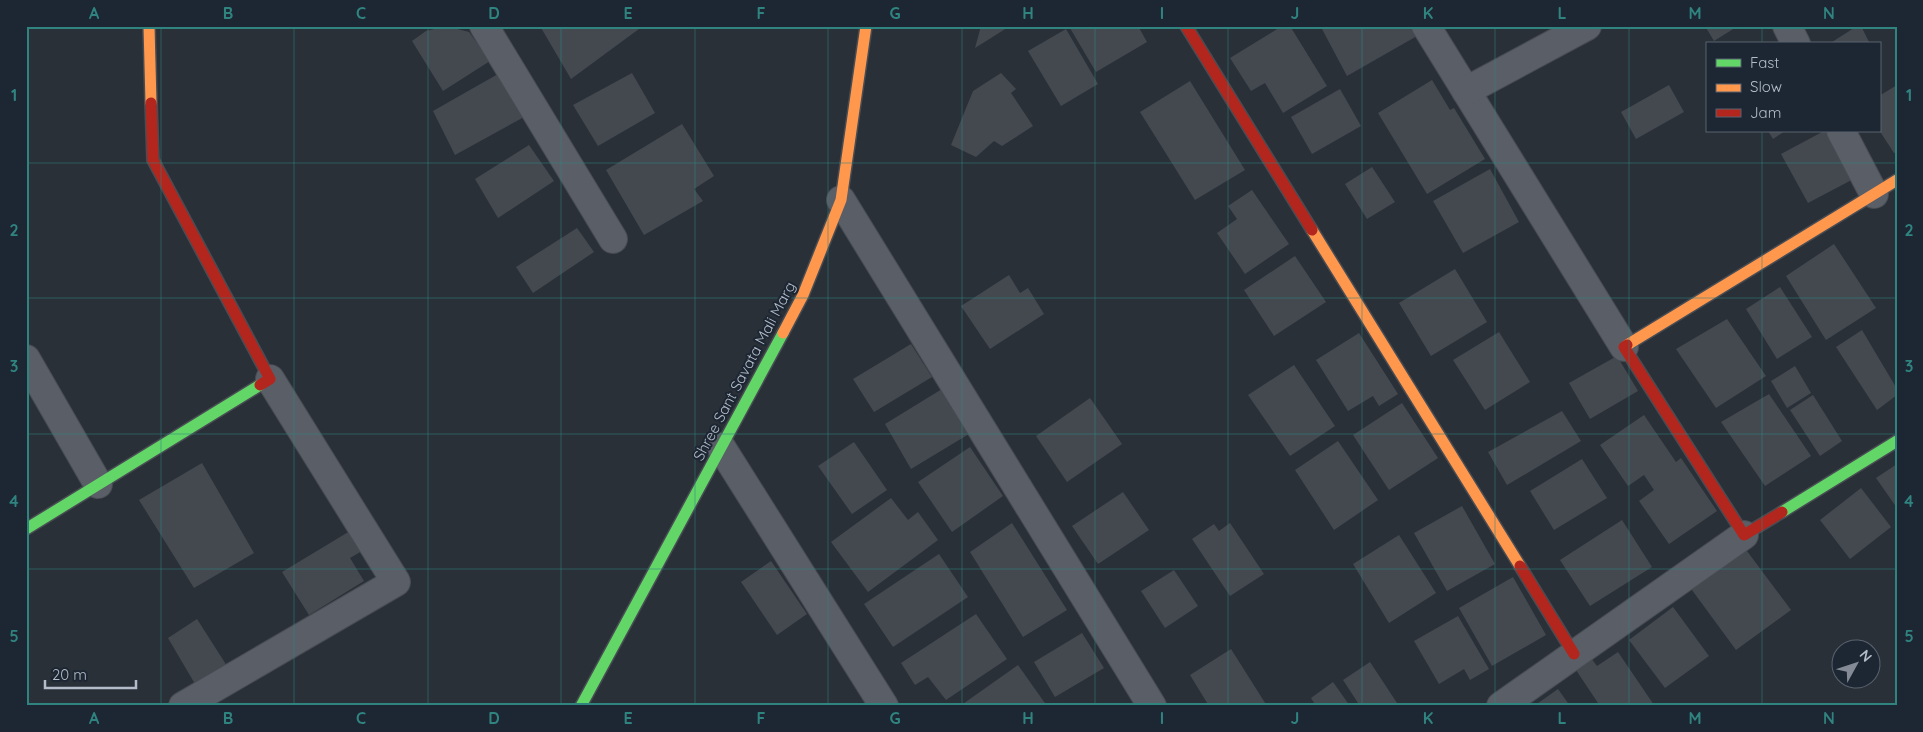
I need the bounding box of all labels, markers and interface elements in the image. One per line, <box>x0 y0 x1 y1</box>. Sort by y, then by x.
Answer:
text: A <box>89 3 100 23</box>
text: B <box>223 3 233 23</box>
text: C <box>356 3 366 23</box>
text: D <box>488 3 500 23</box>
text: E <box>623 3 633 23</box>
text: F <box>757 3 766 23</box>
text: G <box>889 3 901 23</box>
text: H <box>1022 3 1034 23</box>
text: I <box>1160 3 1164 23</box>
text: J <box>1291 3 1299 23</box>
text: K <box>1423 3 1433 23</box>
text: L <box>1558 3 1567 23</box>
text: M <box>1688 3 1702 23</box>
text: N <box>1823 3 1835 23</box>
legend <box>1706 42 1880 132</box>
text: Fast <box>1750 53 1779 72</box>
text: Slow <box>1750 77 1782 96</box>
text: 1 <box>11 85 17 105</box>
text: 1 <box>1906 85 1912 105</box>
text: Jam <box>1750 103 1781 122</box>
text: 2 <box>9 220 19 240</box>
text: 2 <box>1904 220 1914 240</box>
street label: Shree Sant Savata Mali Marg <box>689 278 799 464</box>
text: 3 <box>10 356 18 376</box>
text: 3 <box>1905 356 1913 376</box>
text: 4 <box>9 491 19 511</box>
text: 4 <box>1904 491 1914 511</box>
text: 5 <box>9 626 19 646</box>
text: 5 <box>1904 626 1914 646</box>
north arrow <box>1830 640 1880 690</box>
text: N <box>1856 646 1876 665</box>
scale bar <box>45 657 136 689</box>
text: 20 m <box>52 665 87 684</box>
text: A <box>89 708 100 728</box>
text: B <box>223 708 233 728</box>
text: C <box>356 708 366 728</box>
text: D <box>488 708 500 728</box>
text: E <box>623 708 633 728</box>
text: F <box>757 708 766 728</box>
text: G <box>889 708 901 728</box>
text: H <box>1022 708 1034 728</box>
text: I <box>1160 708 1164 728</box>
text: J <box>1291 708 1299 728</box>
text: K <box>1423 708 1433 728</box>
text: L <box>1558 708 1567 728</box>
text: M <box>1688 708 1702 728</box>
text: N <box>1823 708 1835 728</box>

